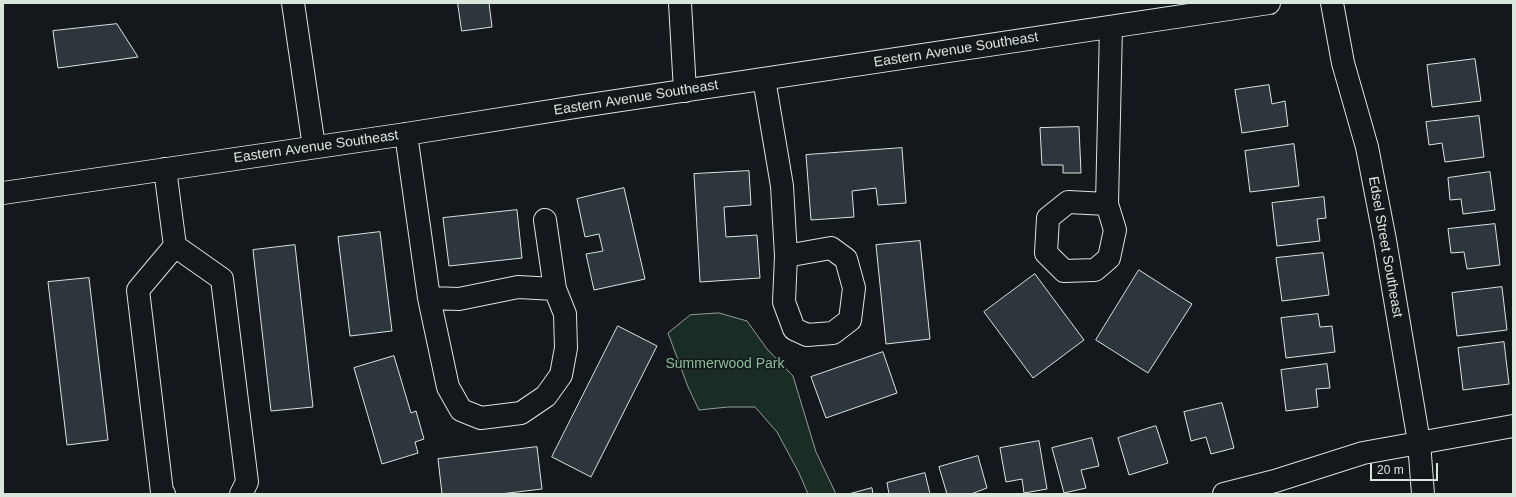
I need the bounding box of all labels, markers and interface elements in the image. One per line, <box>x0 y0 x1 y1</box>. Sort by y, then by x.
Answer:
street label: Eastern Avenue Southeast <box>873 29 1039 71</box>
street label: Eastern Avenue Southeast <box>553 77 719 119</box>
street label: Eastern Avenue Southeast <box>232 127 400 167</box>
street label: Edsel Street Southeast <box>1364 175 1406 319</box>
park label: Summerwood Park <box>665 356 785 372</box>
scale bar <box>1372 455 1440 481</box>
text: 20 m <box>1377 463 1404 477</box>

